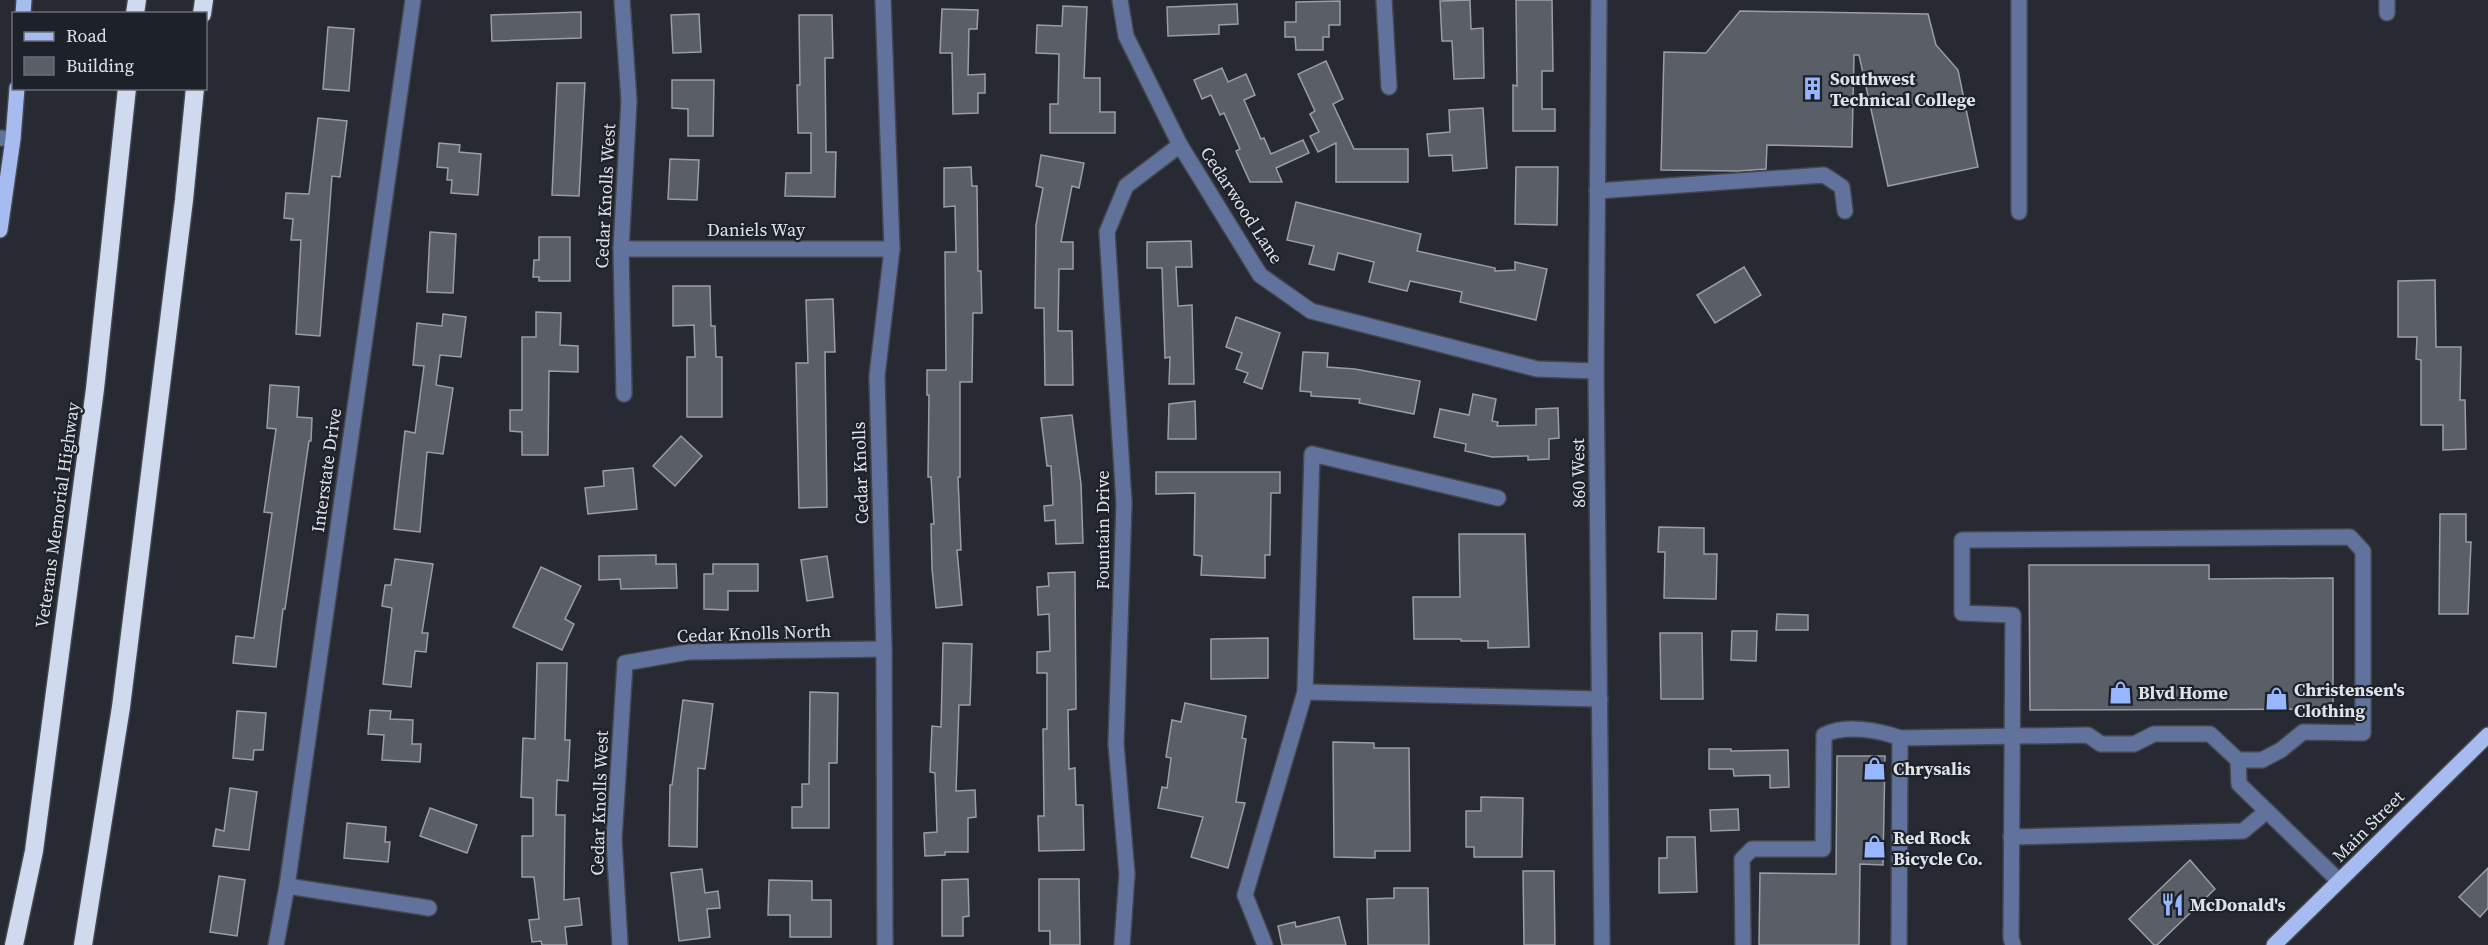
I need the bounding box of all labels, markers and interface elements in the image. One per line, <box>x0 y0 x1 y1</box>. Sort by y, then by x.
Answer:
legend <box>12 12 207 90</box>
text: Road <box>66 23 107 48</box>
text: Building <box>66 53 134 78</box>
place label: Southwest Technical College <box>1830 66 1976 112</box>
building icon: Southwest Technical College <box>1799 75 1825 101</box>
street label: Cedar Knolls West <box>589 123 621 269</box>
street label: Cedarwood Lane <box>1195 142 1289 268</box>
street label: Daniels Way <box>707 217 806 242</box>
street label: Veterans Memorial Highway <box>29 400 85 630</box>
street label: Interstate Drive <box>305 406 347 534</box>
street label: Cedar Knolls <box>846 421 874 525</box>
street label: 860 West <box>1565 438 1591 508</box>
street label: Fountain Drive <box>1090 470 1115 590</box>
street label: Cedar Knolls North <box>676 618 832 648</box>
place label: Christensen's Clothing <box>2294 677 2405 723</box>
shop icon: Blvd Home <box>2107 679 2133 705</box>
place label: Blvd Home <box>2138 680 2228 705</box>
shop icon: Christensen's Clothing <box>2263 686 2289 712</box>
street label: Cedar Knolls West <box>584 730 614 876</box>
shop icon: Chrysalis <box>1862 755 1888 781</box>
place label: Chrysalis <box>1893 756 1971 781</box>
street label: Main Street <box>2327 785 2409 867</box>
place label: Red Rock Bicycle Co. <box>1893 825 1983 871</box>
shop icon: Red Rock Bicycle Co. <box>1862 834 1888 860</box>
restaurant icon: McDonald's <box>2159 891 2185 917</box>
place label: McDonald's <box>2190 892 2286 917</box>

